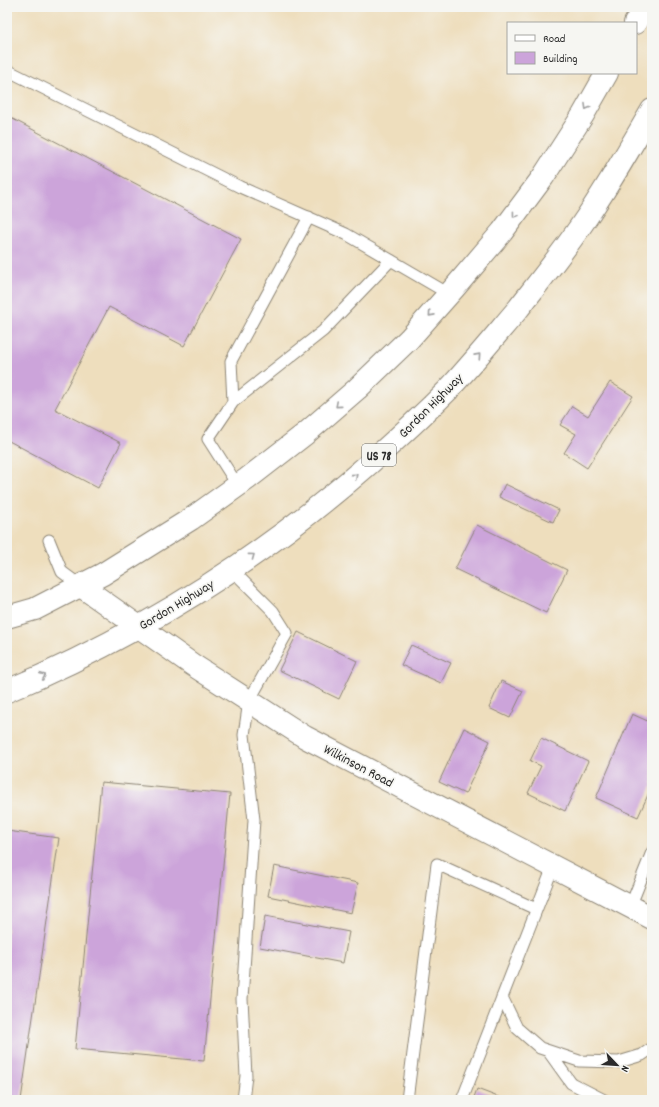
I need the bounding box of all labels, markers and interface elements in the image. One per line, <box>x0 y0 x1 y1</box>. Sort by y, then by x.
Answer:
legend <box>507 22 637 74</box>
text: Road <box>543 31 565 48</box>
text: Building <box>543 51 578 68</box>
one-way arrow <box>585 103 592 110</box>
one-way arrow <box>512 210 519 217</box>
one-way arrow <box>428 309 436 317</box>
one-way arrow <box>473 353 480 361</box>
street label: Gordon Highway <box>394 369 469 443</box>
one-way arrow <box>335 400 343 407</box>
road number: US 78 <box>362 444 396 466</box>
one-way arrow <box>350 474 358 481</box>
one-way arrow <box>248 554 255 561</box>
street label: Gordon Highway <box>136 575 219 636</box>
one-way arrow <box>39 673 46 681</box>
street label: Wilkinson Road <box>320 740 397 794</box>
north arrow <box>597 1045 637 1085</box>
text: N <box>616 1063 633 1075</box>

